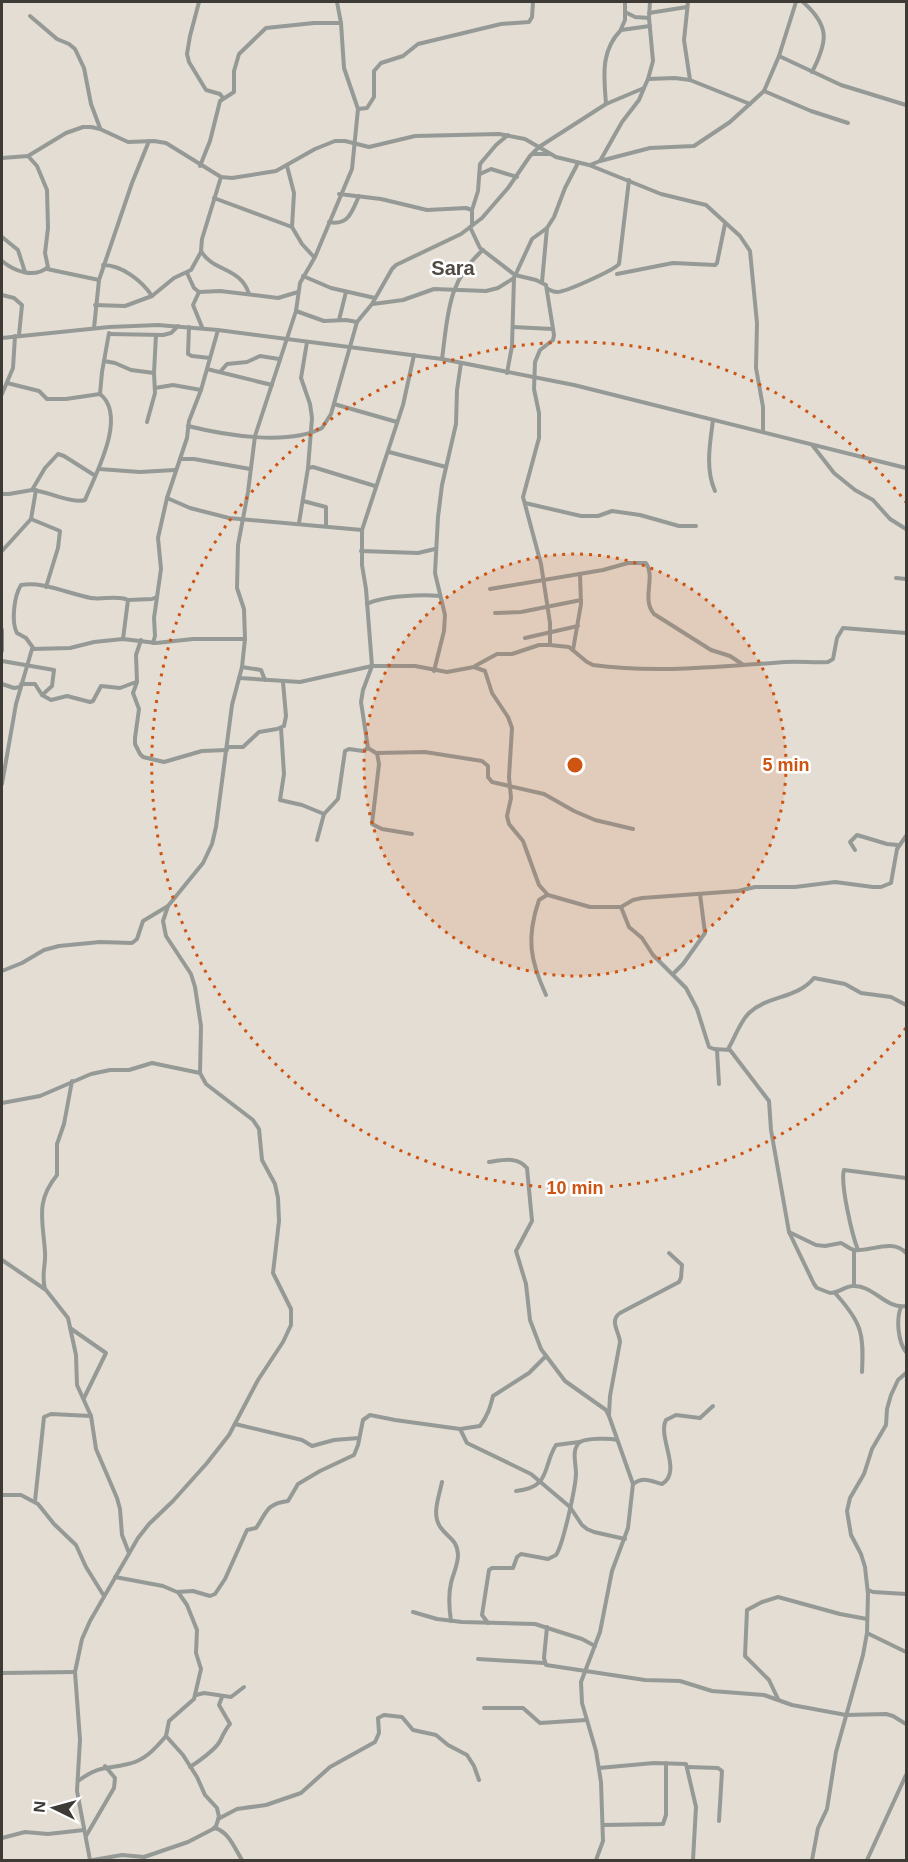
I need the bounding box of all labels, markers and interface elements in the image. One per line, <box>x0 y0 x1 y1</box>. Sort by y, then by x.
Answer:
district label: Sara <box>431 257 476 279</box>
centre of rings <box>565 755 585 775</box>
text: 5 min <box>762 755 810 775</box>
text: 10 min <box>546 1178 604 1198</box>
north arrow <box>24 1778 84 1838</box>
text: N <box>31 1800 49 1813</box>

